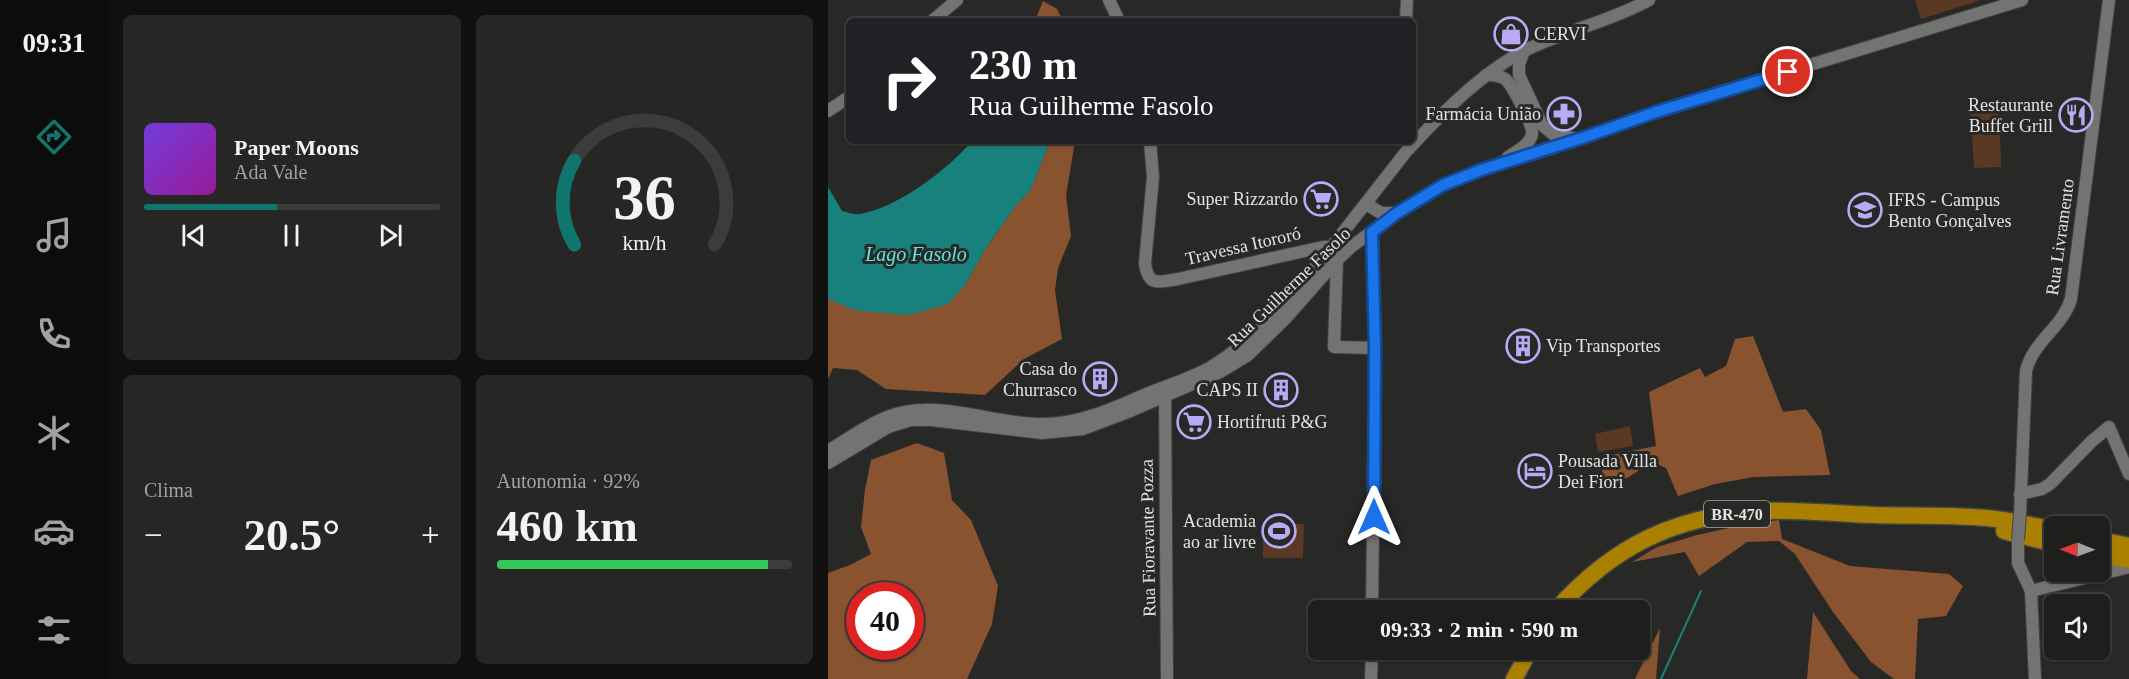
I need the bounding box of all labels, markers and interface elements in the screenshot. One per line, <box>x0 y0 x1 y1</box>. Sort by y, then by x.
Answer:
shop icon: CERVI <box>1493 16 1529 52</box>
place label: CERVI <box>1534 24 1587 44</box>
text: 09:31 <box>23 28 86 58</box>
icon: right <box>870 42 948 120</box>
text: 230 m <box>969 42 1078 88</box>
pin <box>1762 46 1813 97</box>
icon: arrive <box>1771 55 1804 88</box>
text: Rua Guilherme Fasolo <box>969 91 1213 121</box>
place label: Restaurante Buffet Grill <box>1968 95 2053 136</box>
pharmacy icon: Farmácia União <box>1546 96 1582 132</box>
restaurant icon: Restaurante Buffet Grill <box>2058 97 2094 133</box>
place label: Farmácia União <box>1426 104 1541 124</box>
icon: directions <box>33 116 75 158</box>
text: Paper Moons <box>234 135 359 160</box>
text: Ada Vale <box>234 161 308 183</box>
text: 36 <box>613 163 675 232</box>
street label: Rua Livramento <box>2042 177 2078 297</box>
supermarket icon: Super Rizzardo <box>1303 181 1339 217</box>
place label: Super Rizzardo <box>1187 189 1298 209</box>
place label: IFRS - Campus Bento Gonçalves <box>1888 190 2011 231</box>
school or university icon: IFRS - Campus Bento Gonçalves <box>1847 192 1883 228</box>
icon: music <box>33 214 75 256</box>
icon: previous <box>177 219 210 252</box>
icon: pause <box>275 219 308 252</box>
icon: next <box>374 219 407 252</box>
street label: Travessa Itororó <box>1183 223 1303 269</box>
street label: Rua Guilherme Fasolo <box>1223 223 1355 351</box>
text: km/h <box>622 231 667 255</box>
water label: Lago Fasolo <box>864 243 967 266</box>
icon: phone <box>33 313 75 355</box>
building icon: Vip Transportes <box>1505 328 1541 364</box>
place label: Vip Transportes <box>1546 336 1660 356</box>
place label: Casa do Churrasco <box>1003 359 1077 400</box>
building icon: Casa do Churrasco <box>1082 361 1118 397</box>
building icon: CAPS II <box>1263 372 1299 408</box>
place label: CAPS II <box>1196 380 1258 400</box>
supermarket icon: Hortifruti P&G <box>1176 404 1212 440</box>
icon: climate <box>33 412 75 454</box>
place label: Hortifruti P&G <box>1217 412 1328 432</box>
place label: Pousada Villa Dei Fiori <box>1558 451 1657 492</box>
hotel icon: Pousada Villa Dei Fiori <box>1517 453 1553 489</box>
street label: Rua Fioravante Pozza <box>1137 459 1159 617</box>
text: Autonomia · 92% <box>497 470 640 492</box>
text: Clima <box>144 479 193 501</box>
position arrow <box>1342 485 1406 549</box>
text: 460 km <box>497 501 638 551</box>
road number: BR-470 <box>1704 501 1770 527</box>
icon: car <box>33 510 75 552</box>
text: 20.5° <box>243 510 340 560</box>
place label: Academia ao ar livre <box>1183 511 1256 552</box>
sports icon: Academia ao ar livre <box>1261 513 1297 549</box>
north arrow <box>2044 516 2110 582</box>
map controls <box>2044 516 2110 660</box>
text: − <box>144 517 163 553</box>
text: + <box>421 517 440 553</box>
speed limit sign: 40 <box>846 582 924 660</box>
button: sound <box>2044 594 2110 660</box>
icon: filters <box>33 609 75 651</box>
text: 09:33 · 2 min · 590 m <box>1380 617 1578 642</box>

